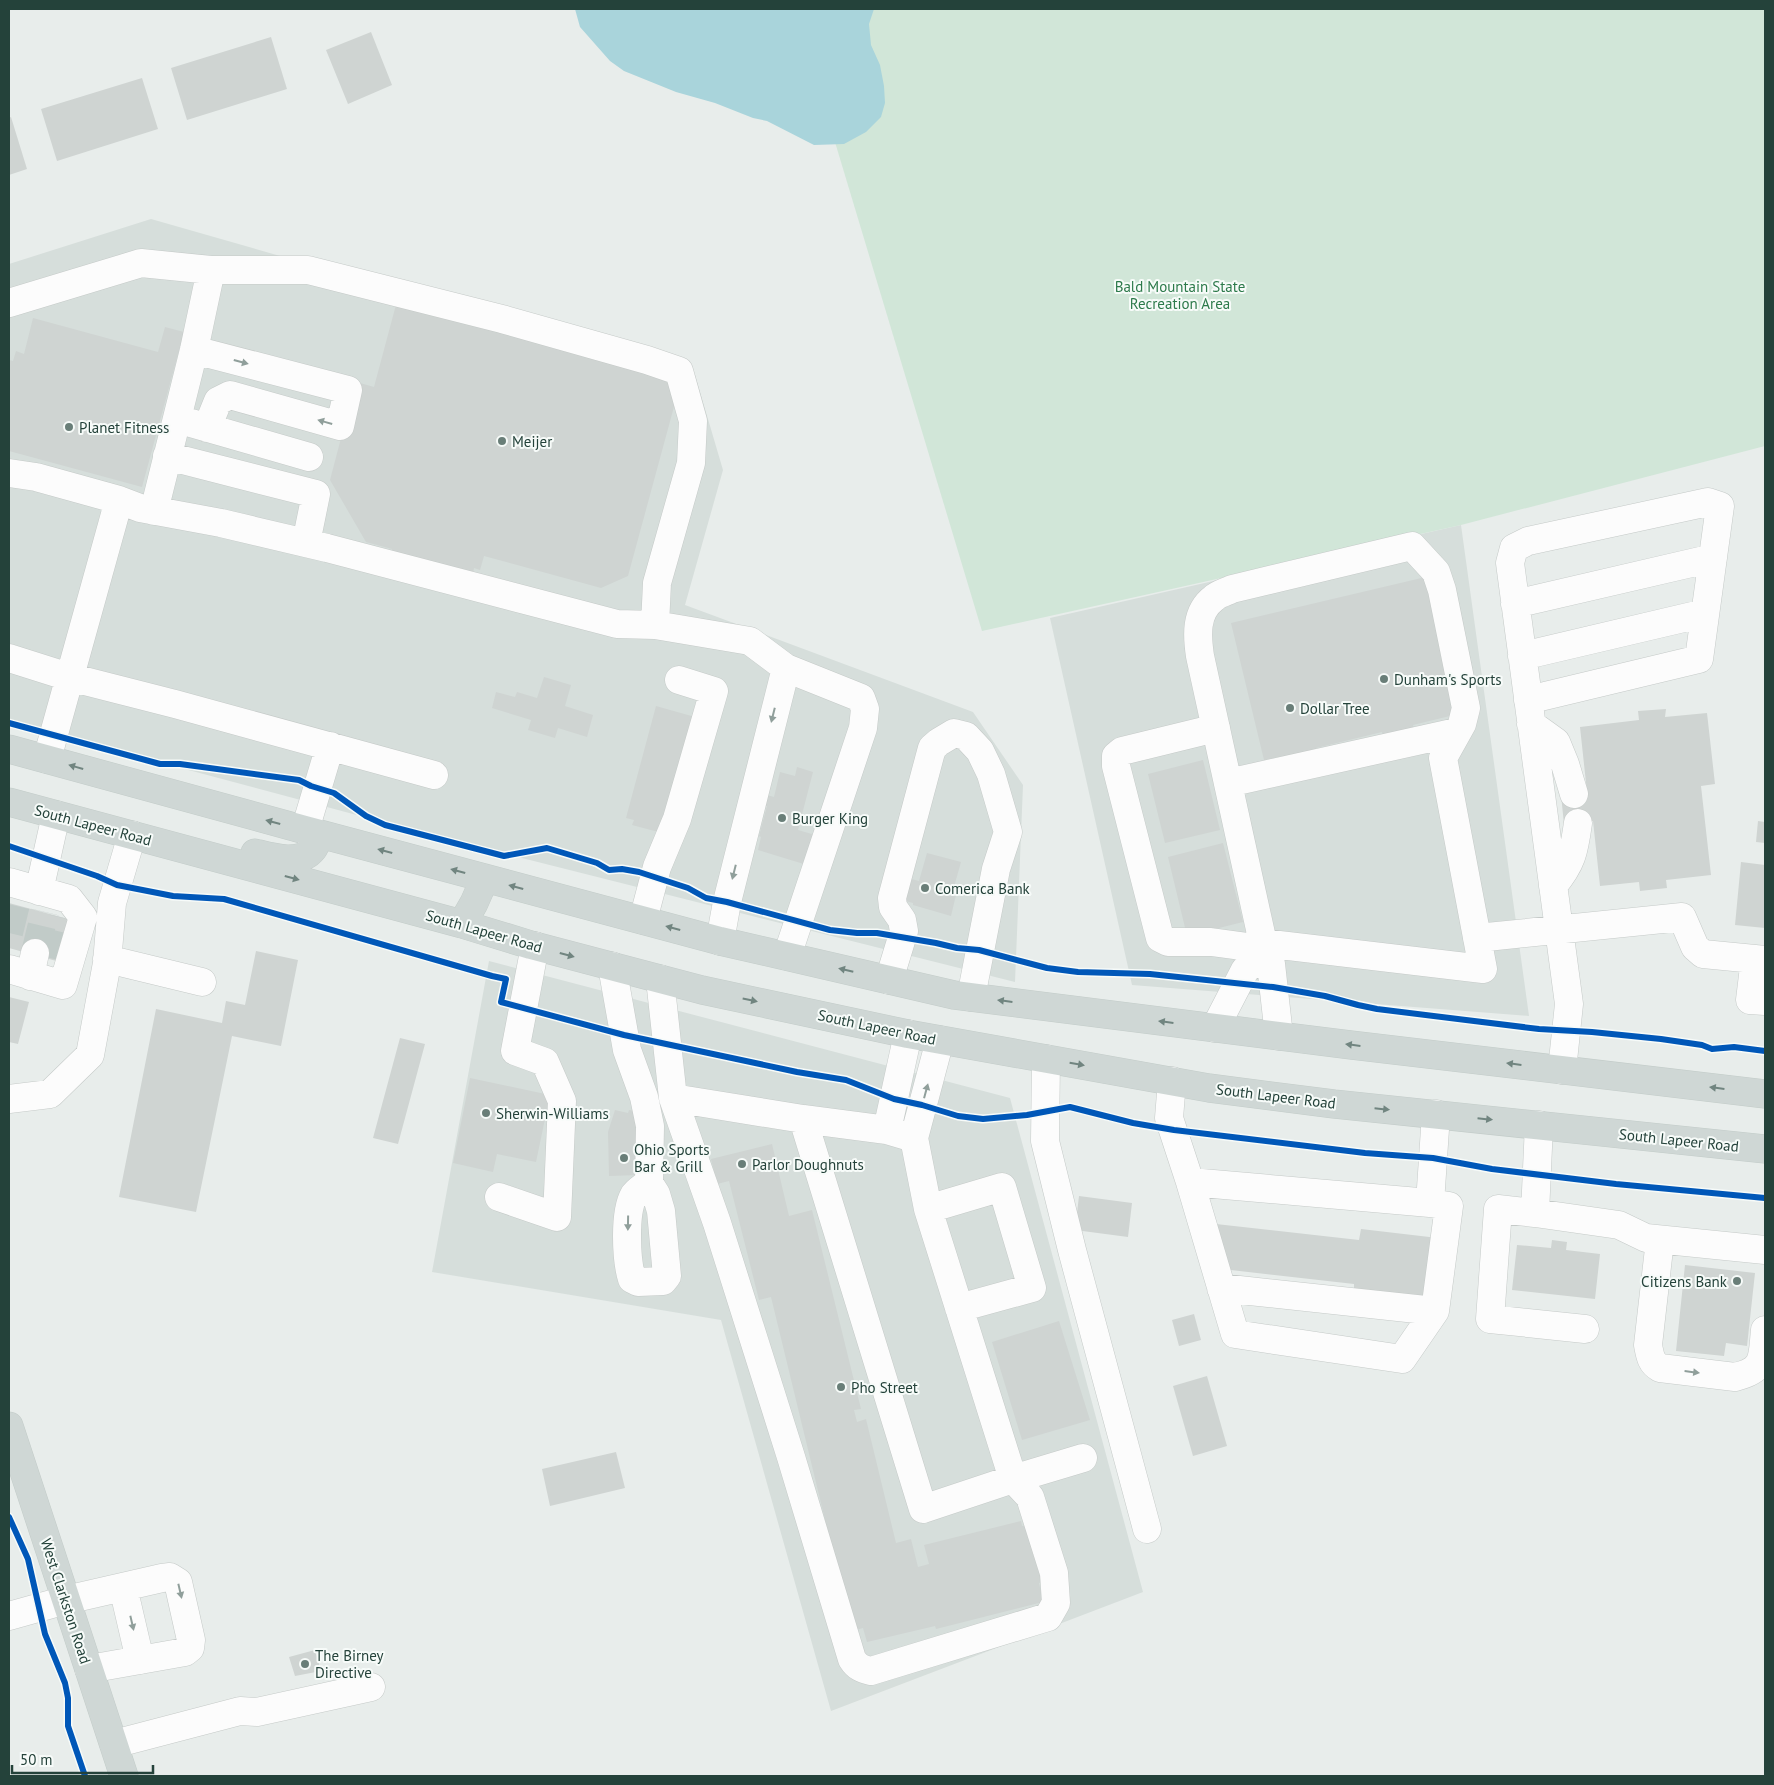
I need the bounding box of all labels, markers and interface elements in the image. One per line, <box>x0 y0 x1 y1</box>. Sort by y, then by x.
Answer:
park label: Bald Mountain State Recreation Area <box>1115 277 1245 313</box>
one-way arrow <box>234 359 249 367</box>
place label: Planet Fitness <box>79 418 169 437</box>
one-way arrow <box>318 418 333 426</box>
marker: Planet Fitness <box>63 421 75 433</box>
place label: Meijer <box>512 432 552 451</box>
marker: Meijer <box>496 435 508 447</box>
place label: Dunham's Sports <box>1394 670 1502 689</box>
marker: Dunham's Sports <box>1378 673 1390 685</box>
place label: Dollar Tree <box>1300 699 1370 718</box>
marker: Dollar Tree <box>1284 702 1296 714</box>
one-way arrow <box>769 707 777 722</box>
one-way arrow <box>68 762 83 770</box>
street label: South Lapeer Road <box>32 800 154 850</box>
place label: Burger King <box>792 809 868 828</box>
marker: Burger King <box>776 812 788 824</box>
one-way arrow <box>266 817 281 825</box>
one-way arrow <box>377 847 392 855</box>
one-way arrow <box>730 865 738 880</box>
one-way arrow <box>451 867 466 875</box>
one-way arrow <box>285 875 300 883</box>
place label: Comerica Bank <box>935 879 1031 898</box>
one-way arrow <box>509 882 524 890</box>
marker: Comerica Bank <box>919 882 931 894</box>
street label: South Lapeer Road <box>424 905 544 957</box>
one-way arrow <box>666 924 681 932</box>
one-way arrow <box>559 951 574 959</box>
one-way arrow <box>838 966 853 974</box>
one-way arrow <box>742 996 757 1004</box>
one-way arrow <box>997 997 1013 1005</box>
street label: South Lapeer Road <box>816 1005 938 1049</box>
one-way arrow <box>1158 1018 1174 1026</box>
one-way arrow <box>1344 1041 1360 1049</box>
one-way arrow <box>1506 1060 1522 1068</box>
one-way arrow <box>1069 1061 1085 1069</box>
street label: South Lapeer Road <box>1215 1079 1337 1113</box>
one-way arrow <box>922 1083 930 1098</box>
one-way arrow <box>1709 1084 1725 1092</box>
place label: Sherwin-Williams <box>496 1104 609 1123</box>
one-way arrow <box>1375 1105 1391 1113</box>
marker: Sherwin-Williams <box>480 1107 492 1119</box>
one-way arrow <box>1477 1115 1493 1123</box>
street label: South Lapeer Road <box>1618 1124 1740 1156</box>
place label: Ohio Sports Bar & Grill <box>634 1140 710 1176</box>
marker: Ohio Sports Bar & Grill <box>618 1152 630 1164</box>
place label: Parlor Doughnuts <box>752 1155 864 1174</box>
marker: Parlor Doughnuts <box>736 1158 748 1170</box>
one-way arrow <box>624 1215 632 1231</box>
place label: Citizens Bank <box>1641 1272 1728 1291</box>
marker: Citizens Bank <box>1731 1275 1743 1287</box>
one-way arrow <box>1684 1368 1700 1376</box>
place label: Pho Street <box>851 1378 918 1397</box>
marker: Pho Street <box>835 1381 847 1393</box>
street label: West Clarkston Road <box>37 1536 95 1666</box>
one-way arrow <box>176 1583 184 1598</box>
one-way arrow <box>128 1616 136 1631</box>
place label: The Birney Directive <box>315 1646 384 1682</box>
marker: The Birney Directive <box>299 1658 311 1670</box>
scale bar <box>12 1742 154 1774</box>
text: 50 m <box>20 1750 53 1769</box>

